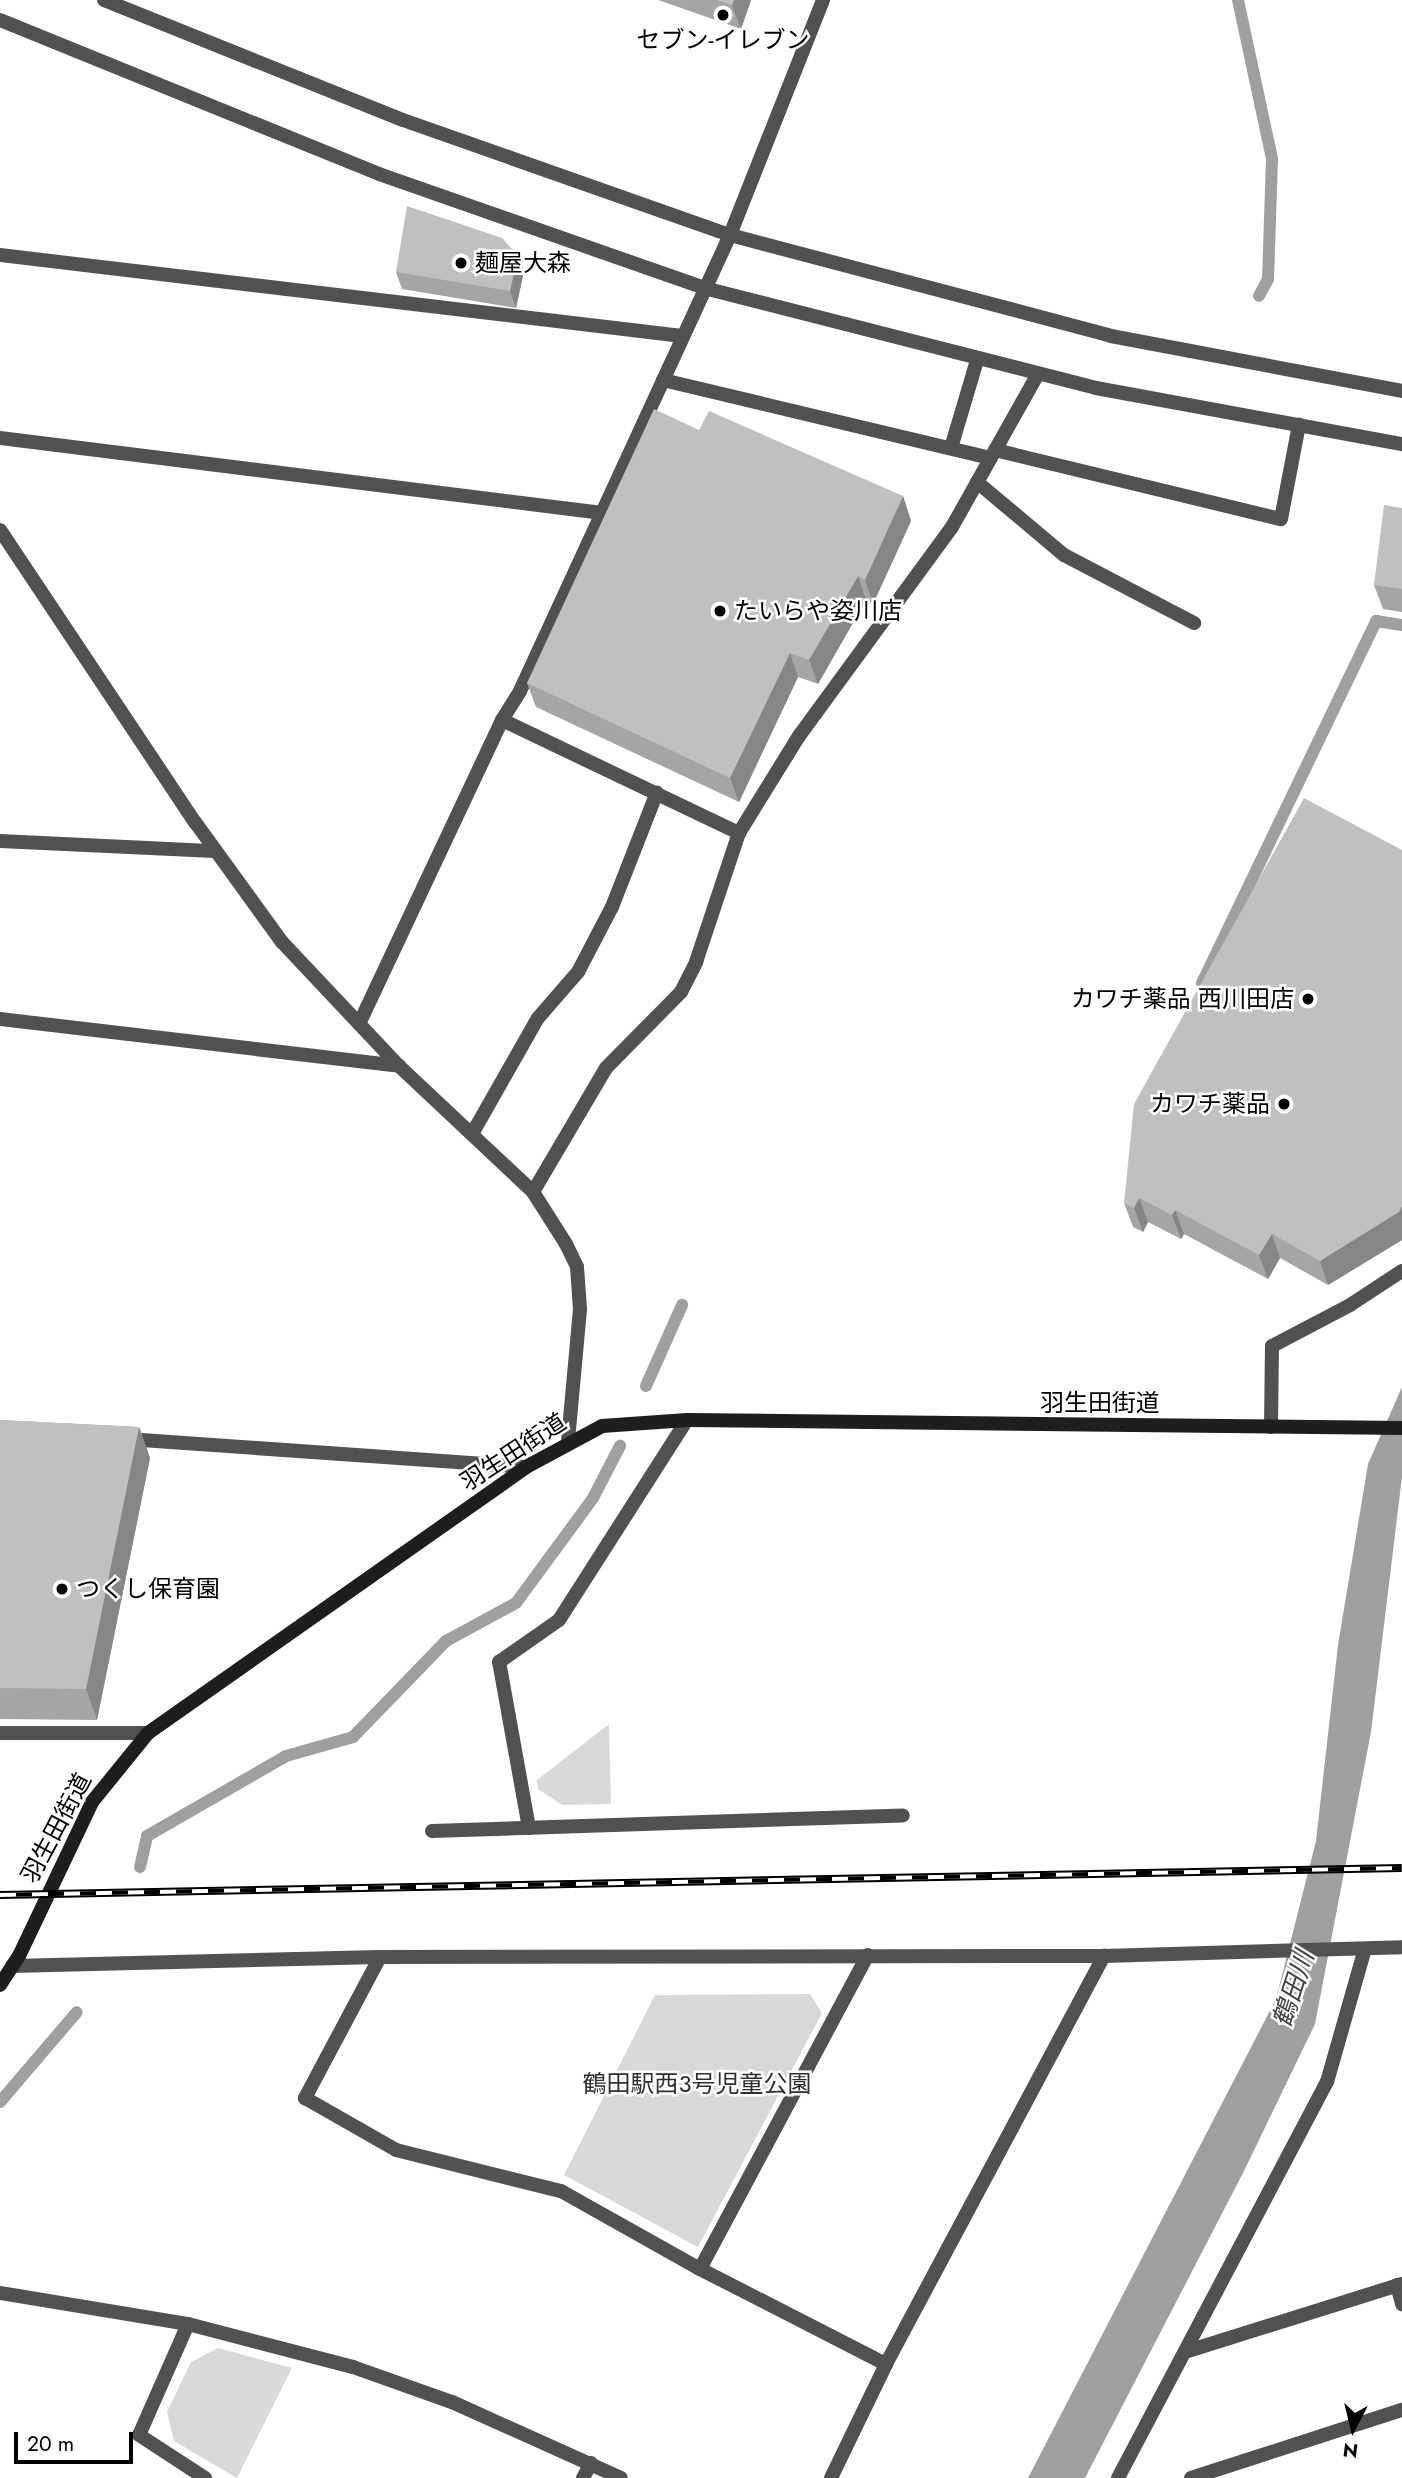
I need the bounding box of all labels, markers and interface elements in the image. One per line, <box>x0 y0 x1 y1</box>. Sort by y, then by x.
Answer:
marker: セブン-イレブン <box>715 7 731 23</box>
place label: セブン-イレブン <box>636 26 810 54</box>
place label: 麺屋大森 <box>475 249 571 277</box>
marker: 麺屋大森 <box>453 255 469 271</box>
place label: たいらや姿川店 <box>734 597 902 625</box>
marker: たいらや姿川店 <box>712 603 728 619</box>
place label: カワチ薬品 西川田店 <box>1071 985 1294 1013</box>
marker: カワチ薬品 西川田店 <box>1300 991 1316 1007</box>
place label: カワチ薬品 <box>1150 1090 1270 1118</box>
marker: カワチ薬品 <box>1276 1096 1292 1112</box>
street label: 羽生田街道 <box>1040 1389 1160 1417</box>
street label: 羽生田街道 <box>455 1407 571 1497</box>
place label: つくし保育園 <box>76 1575 220 1603</box>
marker: つくし保育園 <box>54 1581 70 1597</box>
street label: 羽生田街道 <box>15 1768 97 1888</box>
water label: 鶴田川 <box>1267 1947 1321 2031</box>
park label: 鶴田駅西3号児童公園 <box>582 2070 812 2098</box>
north arrow <box>1318 2394 1388 2464</box>
scale bar <box>18 2418 136 2462</box>
text: 20 m <box>27 2429 74 2459</box>
text: N <box>1341 2436 1360 2465</box>

